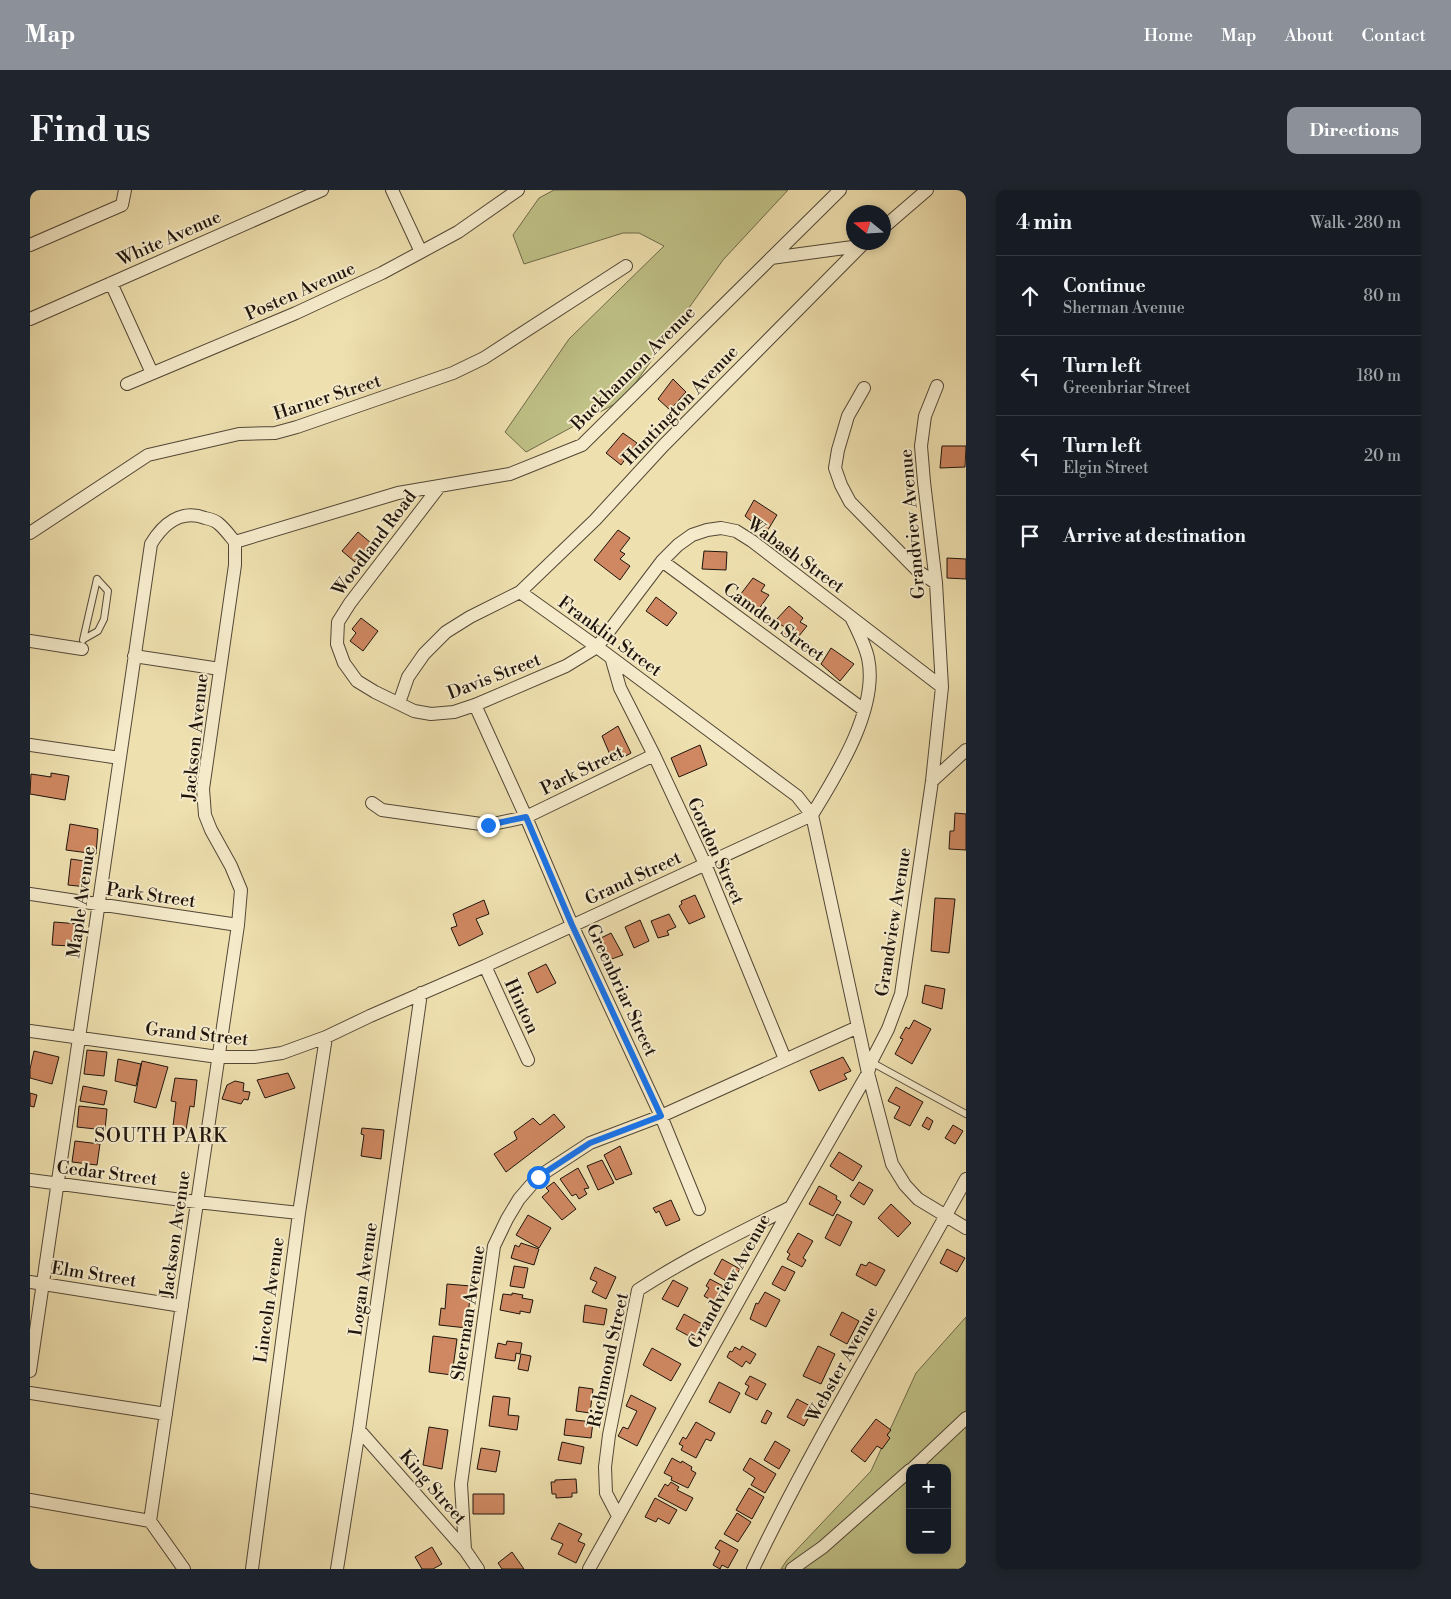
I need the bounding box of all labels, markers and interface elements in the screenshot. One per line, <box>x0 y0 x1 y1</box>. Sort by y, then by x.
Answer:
text: Map <box>25 20 75 50</box>
text: Home <box>1144 24 1193 47</box>
text: Map <box>1221 24 1257 47</box>
text: About <box>1285 24 1334 47</box>
text: Contact <box>1362 24 1426 47</box>
button: Directions <box>1287 107 1421 154</box>
text: Find us <box>30 109 150 152</box>
street label: White Avenue <box>113 205 225 272</box>
north arrow <box>846 205 891 250</box>
text: 4 min <box>1016 210 1072 236</box>
text: Walk · 280 m <box>1310 213 1401 233</box>
street label: Posten Avenue <box>241 257 359 326</box>
text: Continue <box>1063 274 1146 298</box>
icon: ahead <box>1016 282 1044 310</box>
text: 80 m <box>1363 286 1401 306</box>
text: Sherman Avenue <box>1063 298 1185 318</box>
street label: Buckhannon Avenue <box>566 301 700 436</box>
street label: Huntington Avenue <box>617 341 743 470</box>
text: Turn left <box>1063 354 1142 378</box>
icon: left <box>1016 362 1044 390</box>
text: 180 m <box>1357 366 1401 386</box>
street label: Harner Street <box>270 369 384 426</box>
text: Greenbriar Street <box>1063 378 1191 398</box>
text: Turn left <box>1063 434 1142 458</box>
icon: left <box>1016 442 1044 470</box>
text: 20 m <box>1364 446 1401 466</box>
street label: Grandview Avenue <box>894 448 931 600</box>
text: Elgin Street <box>1063 458 1149 478</box>
street label: Woodland Road <box>327 485 422 601</box>
street label: Wabash Street <box>742 512 849 599</box>
icon: arrive <box>1016 522 1044 550</box>
text: Arrive at destination <box>1063 524 1246 548</box>
street label: Camden Street <box>718 578 829 667</box>
street label: Franklin Street <box>553 591 667 682</box>
street label: Davis Street <box>444 648 545 705</box>
street label: Jackson Avenue <box>177 672 214 803</box>
street label: Park Street <box>537 740 628 801</box>
street label: Gordon Street <box>682 794 750 909</box>
route end <box>477 814 500 837</box>
street label: Maple Avenue <box>62 845 101 960</box>
street label: Grand Street <box>581 846 686 911</box>
street label: Grandview Avenue <box>870 846 917 998</box>
street label: Park Street <box>105 878 198 913</box>
street label: Greenbriar Street <box>581 920 663 1061</box>
street label: Hinton <box>499 975 544 1038</box>
street label: Grand Street <box>144 1018 250 1051</box>
district label: SOUTH PARK <box>94 1124 228 1148</box>
street label: Cedar Street <box>55 1156 159 1191</box>
route start <box>527 1166 550 1189</box>
street label: Jackson Avenue <box>155 1169 196 1300</box>
street label: Grandview Avenue <box>683 1210 776 1353</box>
street label: Logan Avenue <box>344 1221 383 1337</box>
street label: Lincoln Avenue <box>249 1236 290 1364</box>
street label: Sherman Avenue <box>446 1244 491 1383</box>
street label: Elm Street <box>50 1256 139 1293</box>
street label: Richmond Street <box>583 1290 634 1430</box>
street label: Webster Avenue <box>801 1302 884 1427</box>
street label: King Street <box>394 1445 472 1530</box>
map controls <box>906 1464 951 1554</box>
button: + <box>906 1464 951 1509</box>
button: − <box>906 1509 951 1554</box>

